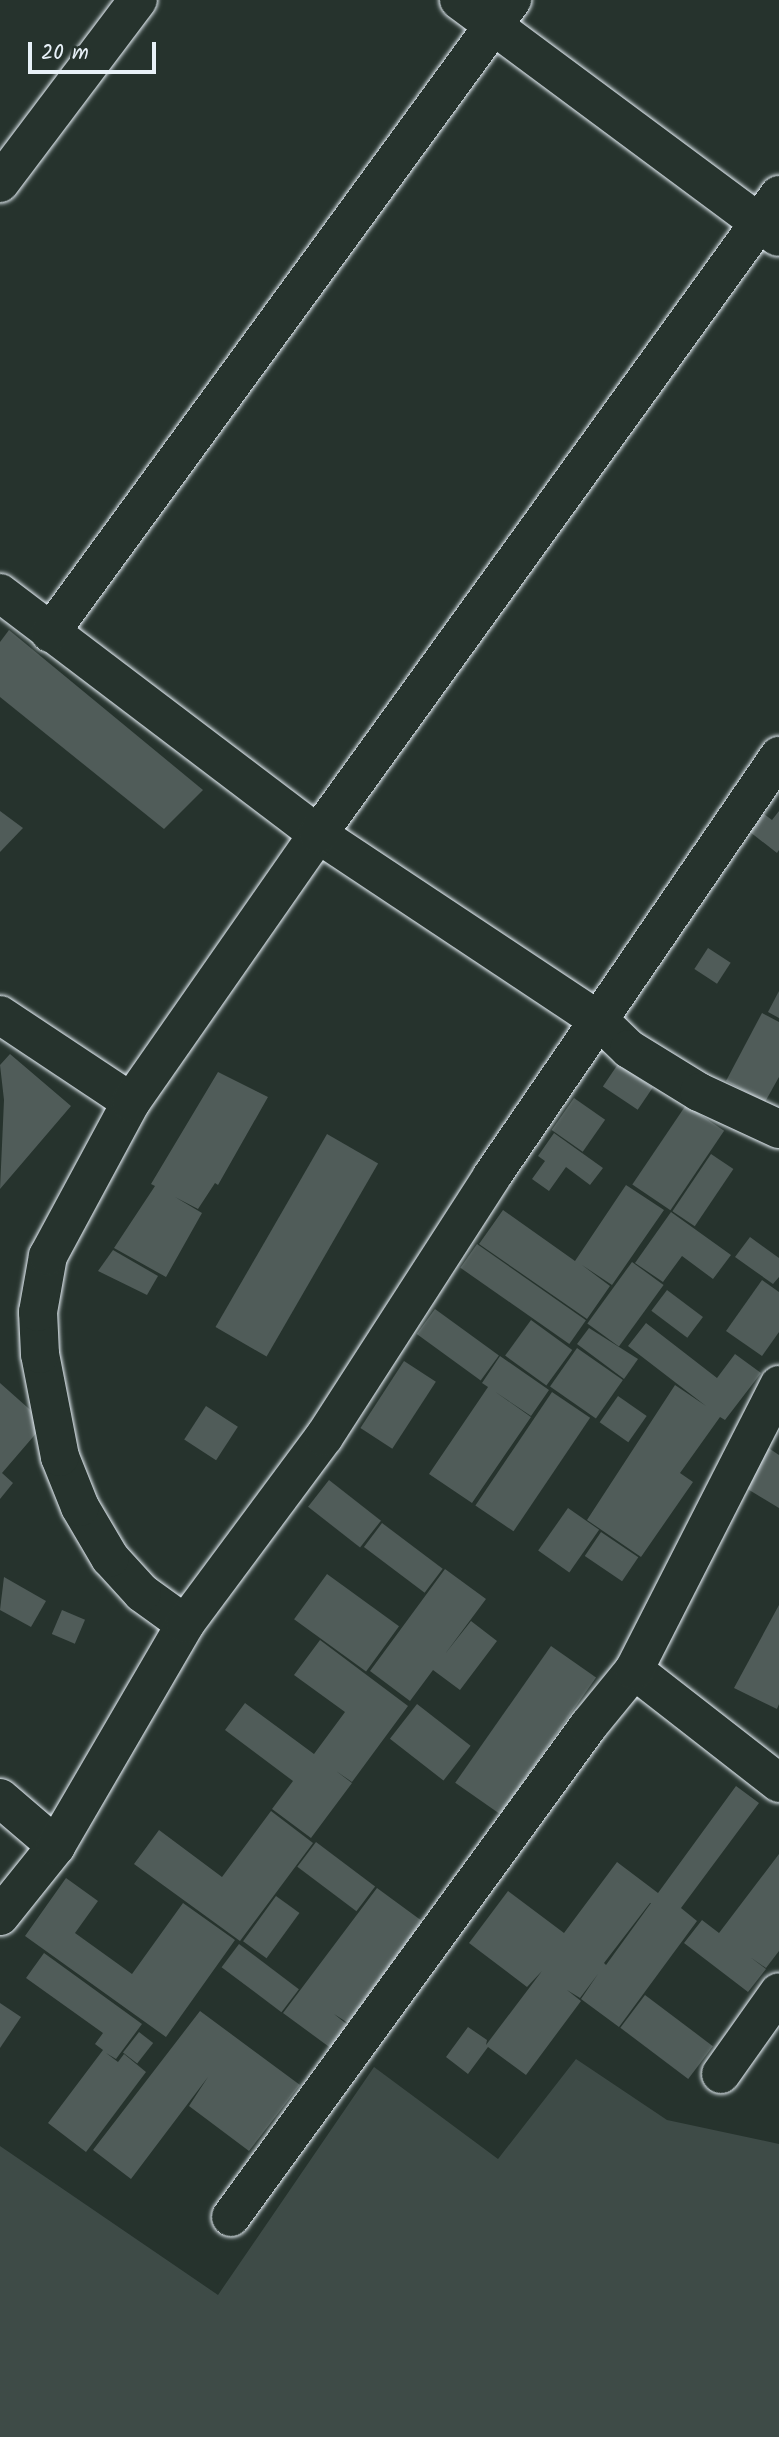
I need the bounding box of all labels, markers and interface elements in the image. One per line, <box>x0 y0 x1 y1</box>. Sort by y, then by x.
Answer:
scale bar <box>32 28 159 72</box>
text: 20 m <box>41 37 89 70</box>

